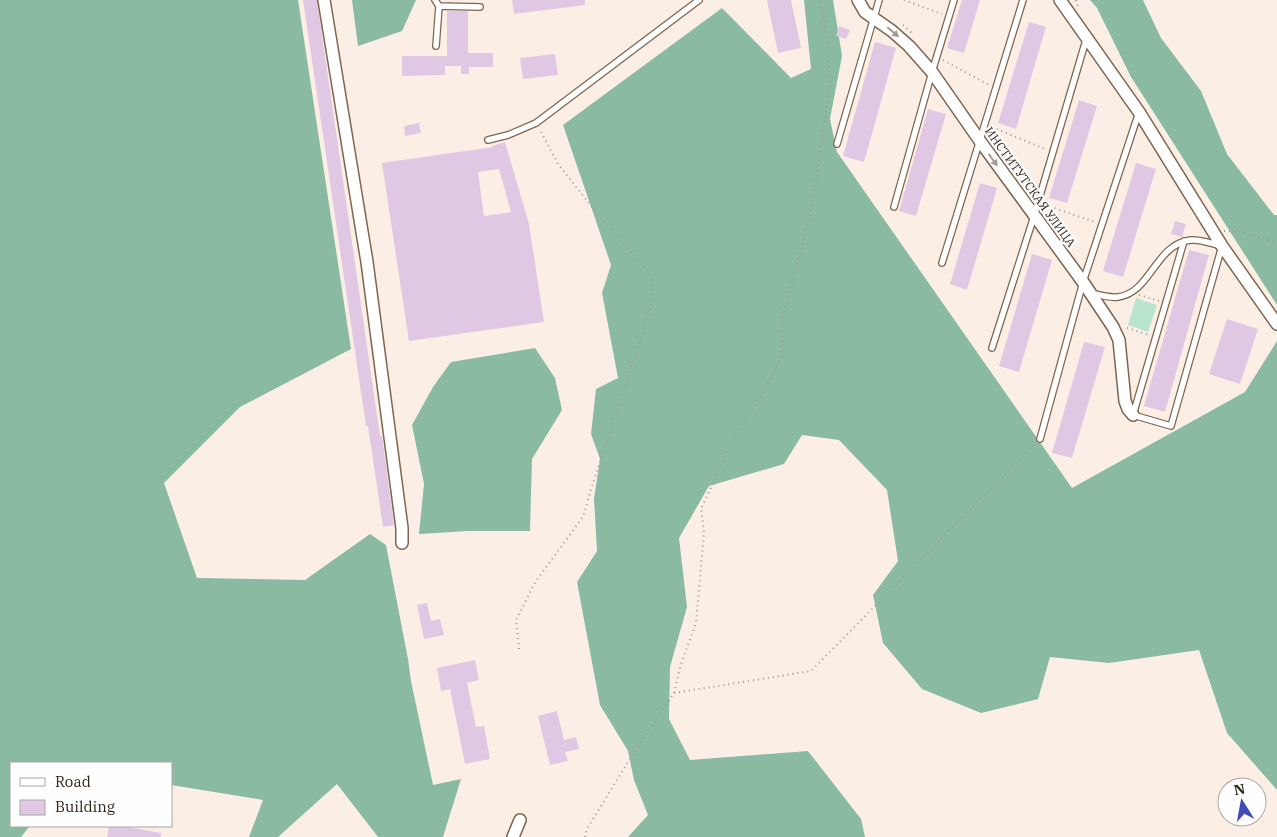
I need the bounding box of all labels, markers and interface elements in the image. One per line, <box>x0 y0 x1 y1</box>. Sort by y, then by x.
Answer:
one-way arrow <box>887 27 900 38</box>
street label: ИНСТИТУТСКАЯ УЛИЦА <box>982 124 1080 250</box>
one-way arrow <box>988 153 998 167</box>
legend <box>10 762 172 827</box>
text: Road <box>55 772 91 791</box>
north arrow <box>1217 777 1267 827</box>
text: N <box>1232 779 1247 799</box>
text: Building <box>55 797 115 816</box>

